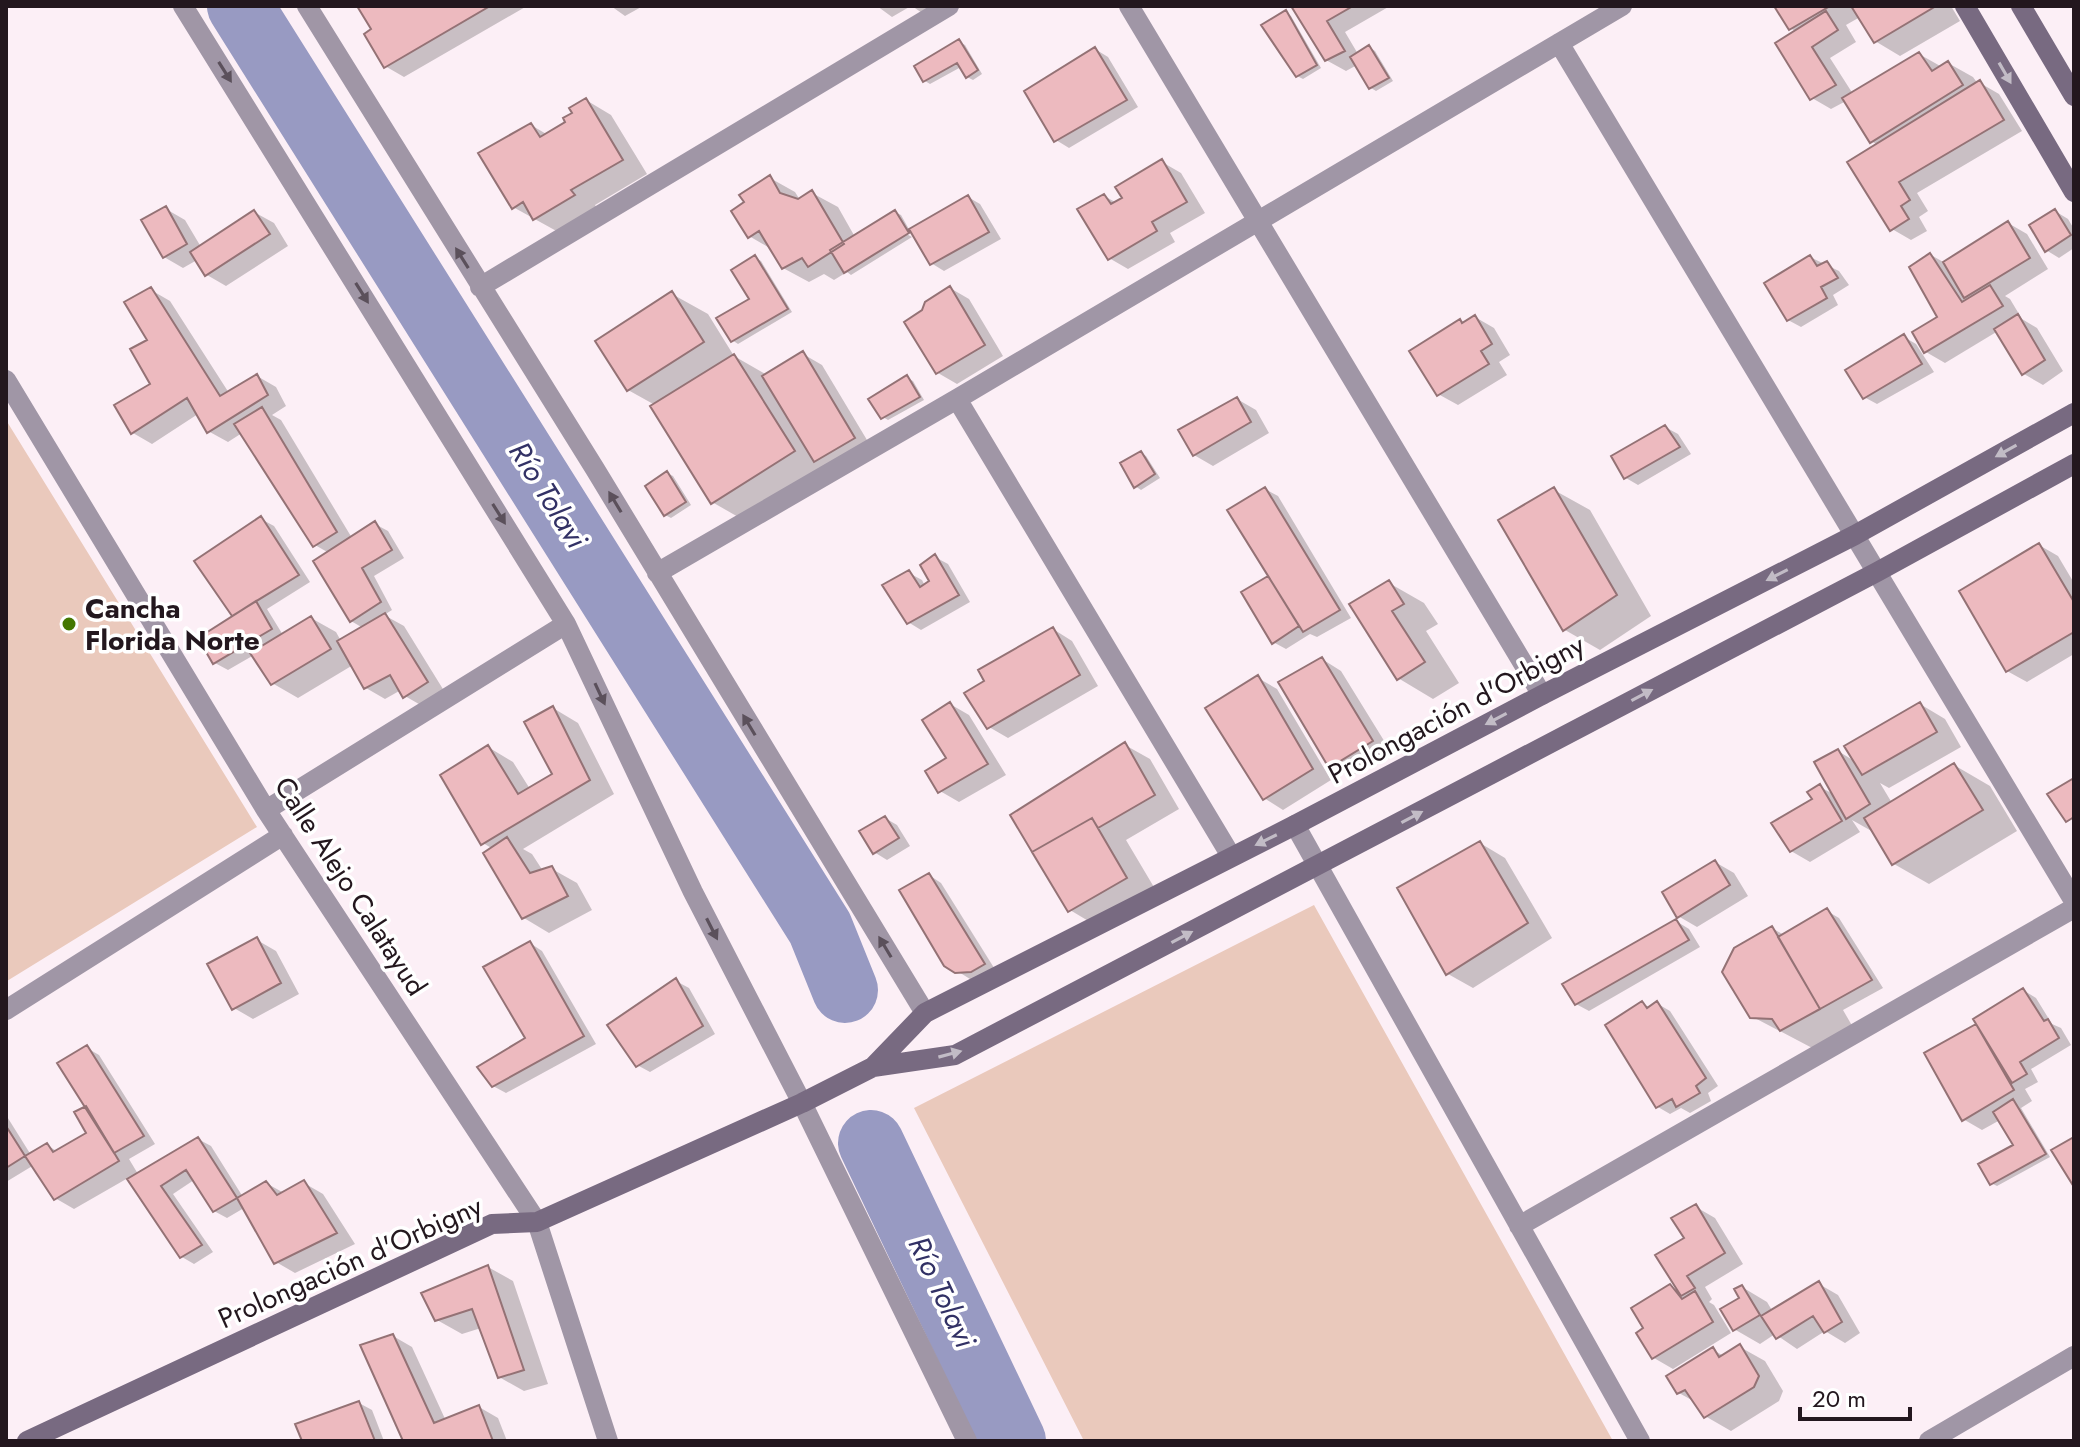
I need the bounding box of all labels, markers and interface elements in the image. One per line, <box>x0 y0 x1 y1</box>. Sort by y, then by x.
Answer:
one-way arrow <box>217 61 231 83</box>
one-way arrow <box>1998 62 2012 84</box>
one-way arrow <box>456 247 470 269</box>
one-way arrow <box>354 282 368 304</box>
water label: Río Tolavi <box>499 433 598 557</box>
one-way arrow <box>1995 444 2017 458</box>
one-way arrow <box>608 491 622 513</box>
one-way arrow <box>492 503 506 525</box>
one-way arrow <box>1766 568 1789 581</box>
place label: Cancha Florida Norte <box>85 588 260 661</box>
marker: Cancha Florida Norte <box>60 615 78 633</box>
street label: Prolongación d'Orbigny <box>1321 624 1592 794</box>
one-way arrow <box>593 683 607 706</box>
one-way arrow <box>1631 689 1653 703</box>
one-way arrow <box>1485 712 1508 726</box>
one-way arrow <box>742 714 757 735</box>
street label: Calle Alejo Calatayud <box>264 769 437 1004</box>
one-way arrow <box>1400 810 1423 823</box>
one-way arrow <box>1254 833 1277 846</box>
one-way arrow <box>705 918 718 941</box>
one-way arrow <box>1170 931 1193 944</box>
one-way arrow <box>878 935 893 958</box>
one-way arrow <box>938 1048 963 1060</box>
street label: Prolongación d'Orbigny <box>212 1185 489 1339</box>
water label: Río Tolavi <box>898 1229 987 1355</box>
scale bar <box>1800 1371 1910 1421</box>
text: 20 m <box>1812 1381 1866 1416</box>

